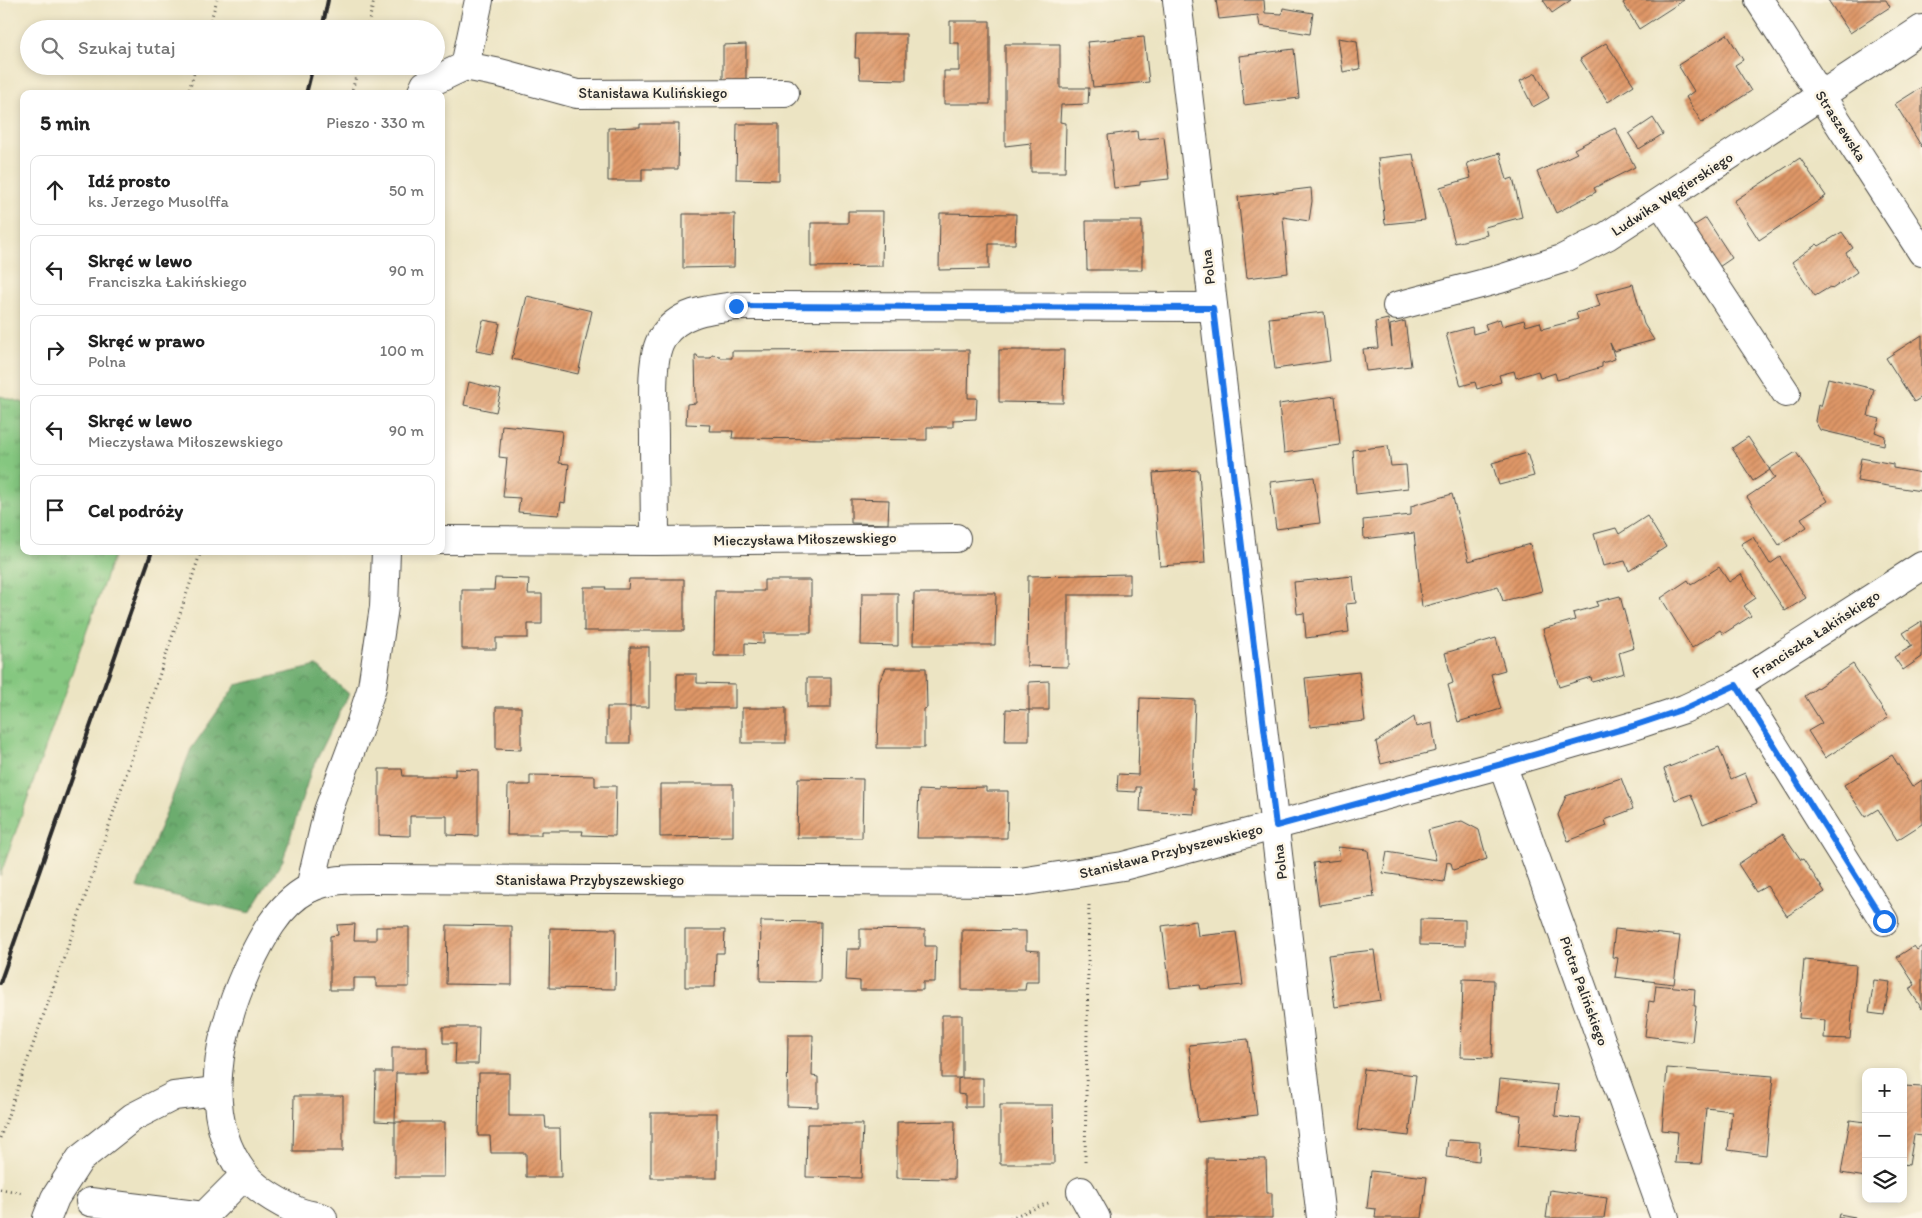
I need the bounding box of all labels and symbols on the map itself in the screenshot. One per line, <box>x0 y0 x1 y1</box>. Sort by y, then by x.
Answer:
street label: Stanisława Kulińskiego <box>579 84 727 102</box>
street label: Straszewska <box>1811 87 1871 165</box>
street label: Ludwika Węgierskiego <box>1608 148 1736 240</box>
street label: Polna <box>1197 248 1219 286</box>
route end <box>725 295 748 318</box>
street label: Mieczysława Miłoszewskiego <box>713 528 897 550</box>
street label: Franciszka Łakińskiego <box>1749 586 1883 682</box>
street label: Stanisława Przybyszewskiego <box>1077 819 1265 883</box>
street label: Polna <box>1269 843 1291 881</box>
street label: Stanisława Przybyszewskiego <box>496 871 684 889</box>
route start <box>1873 910 1896 933</box>
street label: Piotra Palińskiego <box>1556 934 1612 1048</box>

